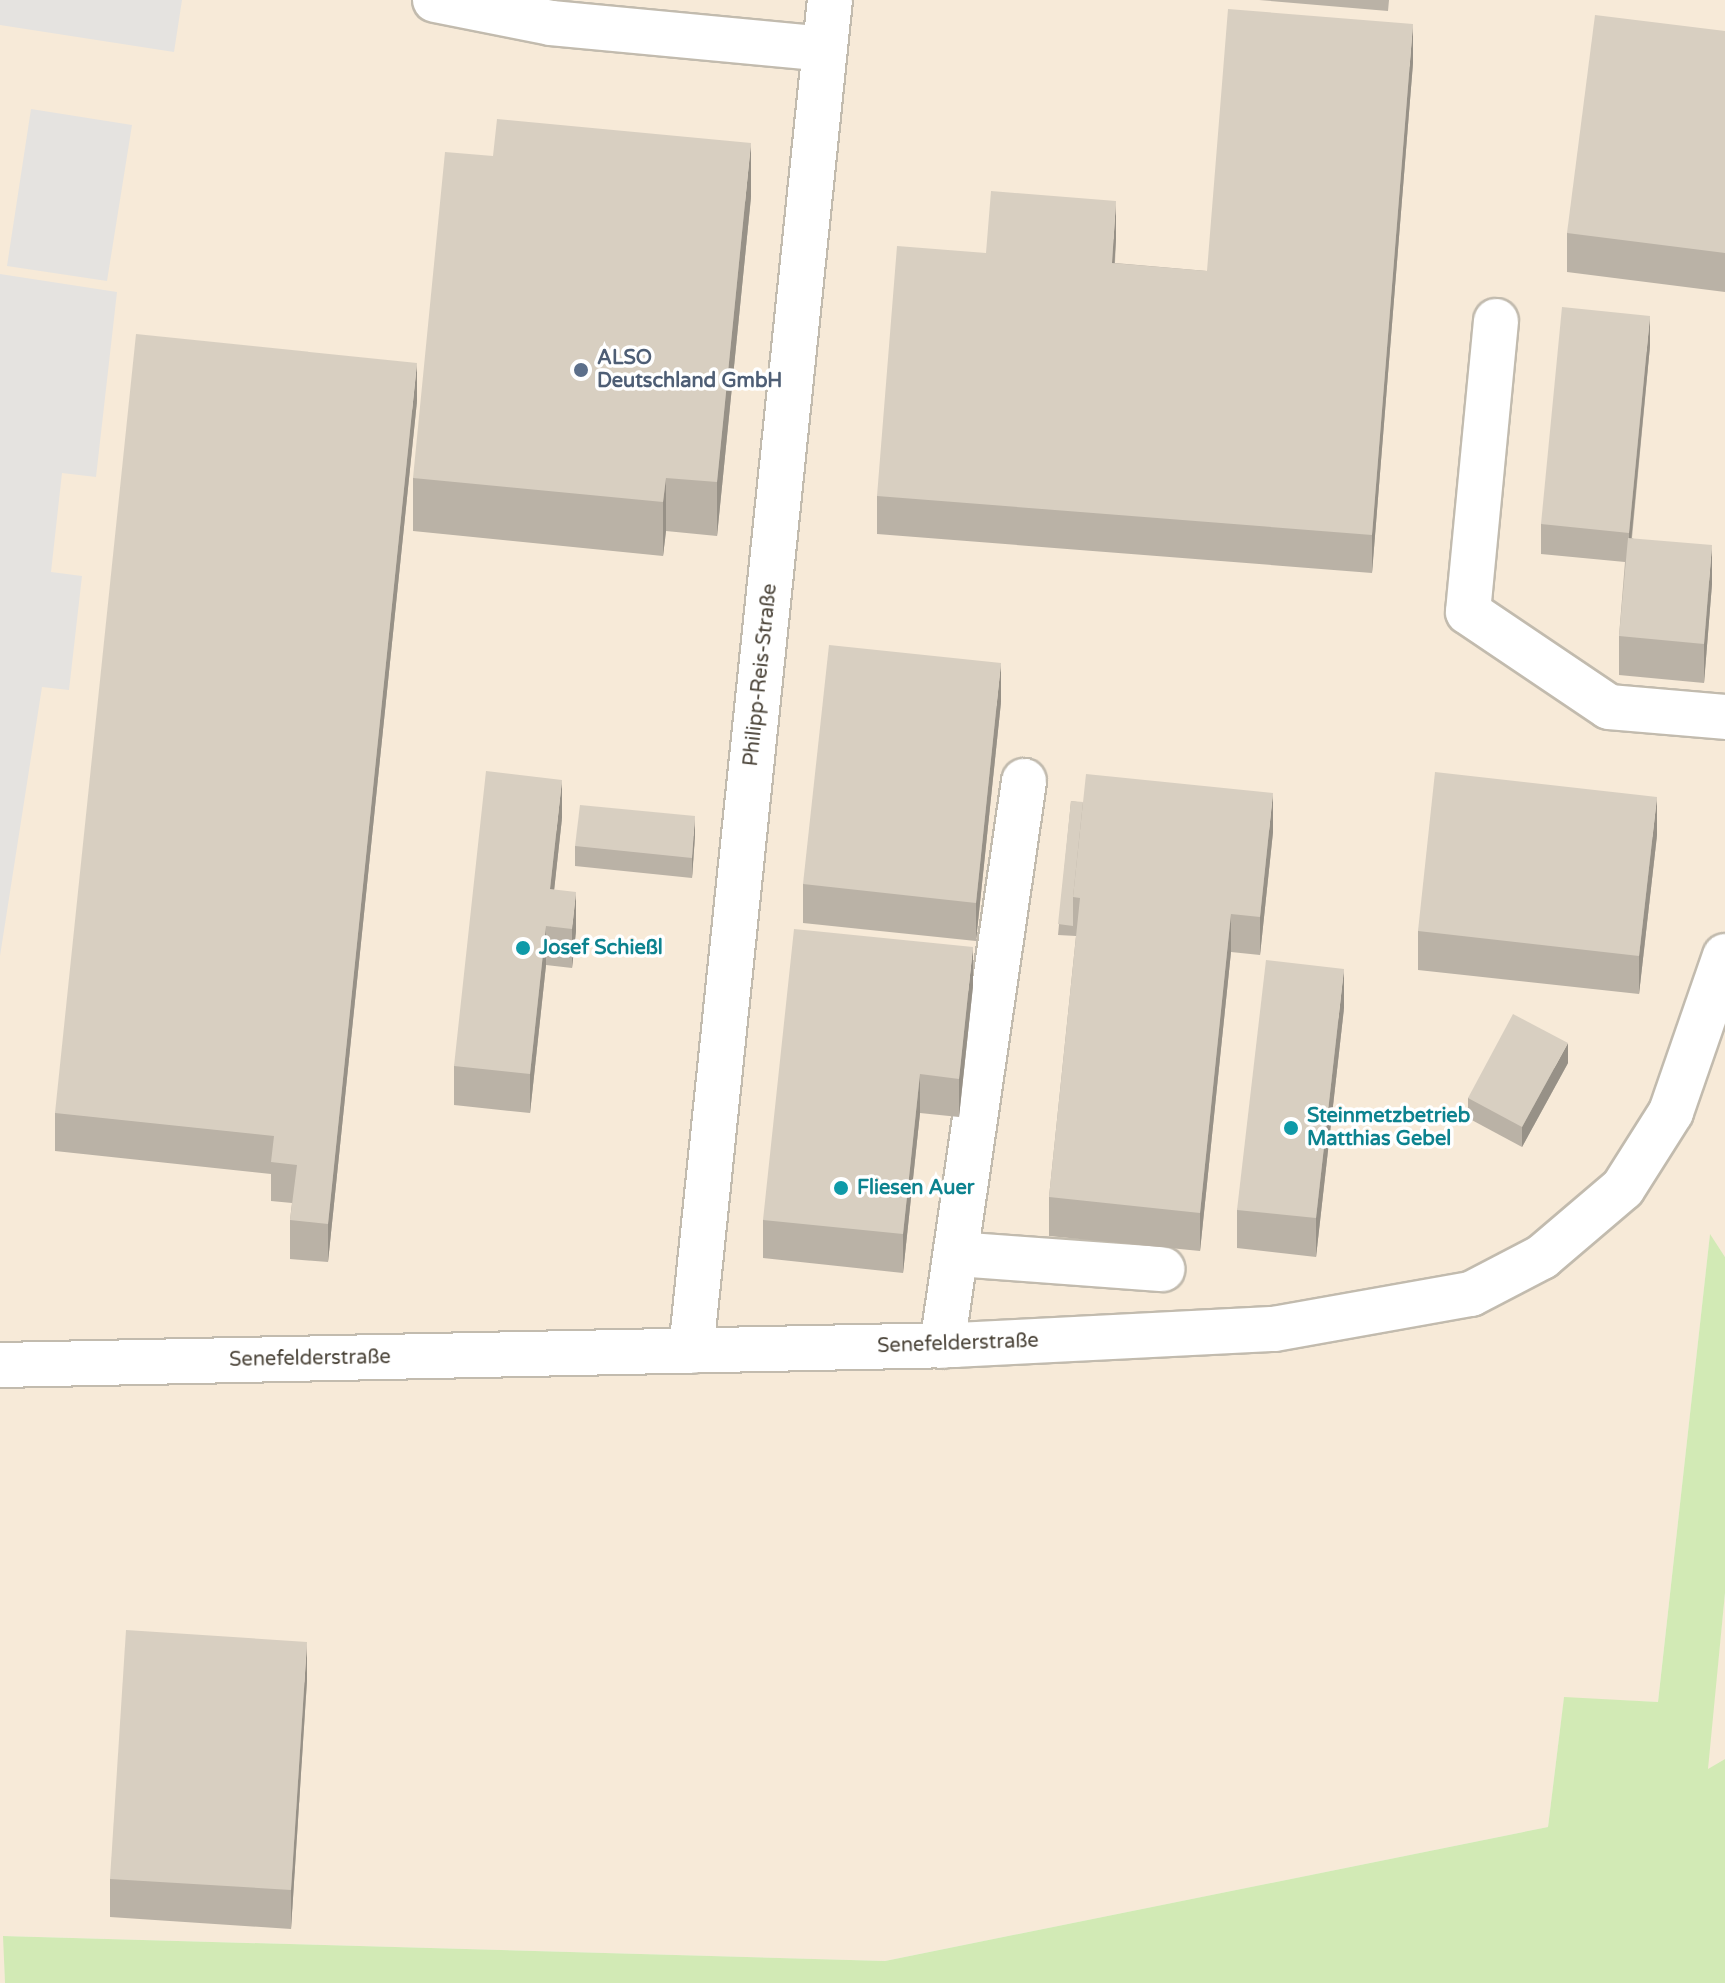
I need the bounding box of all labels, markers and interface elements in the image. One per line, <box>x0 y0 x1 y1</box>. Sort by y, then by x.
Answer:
place label: ALSO Deutschland GmbH <box>597 346 782 393</box>
marker: ALSO Deutschland GmbH <box>572 361 590 379</box>
street label: Philipp-Reis-Straße <box>739 582 783 768</box>
place label: Josef Schießl <box>539 936 663 960</box>
marker: Josef Schießl <box>514 939 532 957</box>
place label: Steinmetzbetrieb Matthias Gebel <box>1307 1104 1470 1151</box>
marker: Steinmetzbetrieb Matthias Gebel <box>1282 1119 1300 1137</box>
place label: Fliesen Auer <box>857 1176 974 1200</box>
marker: Fliesen Auer <box>832 1179 850 1197</box>
street label: Senefelderstraße <box>877 1329 1039 1359</box>
street label: Senefelderstraße <box>229 1346 391 1372</box>

